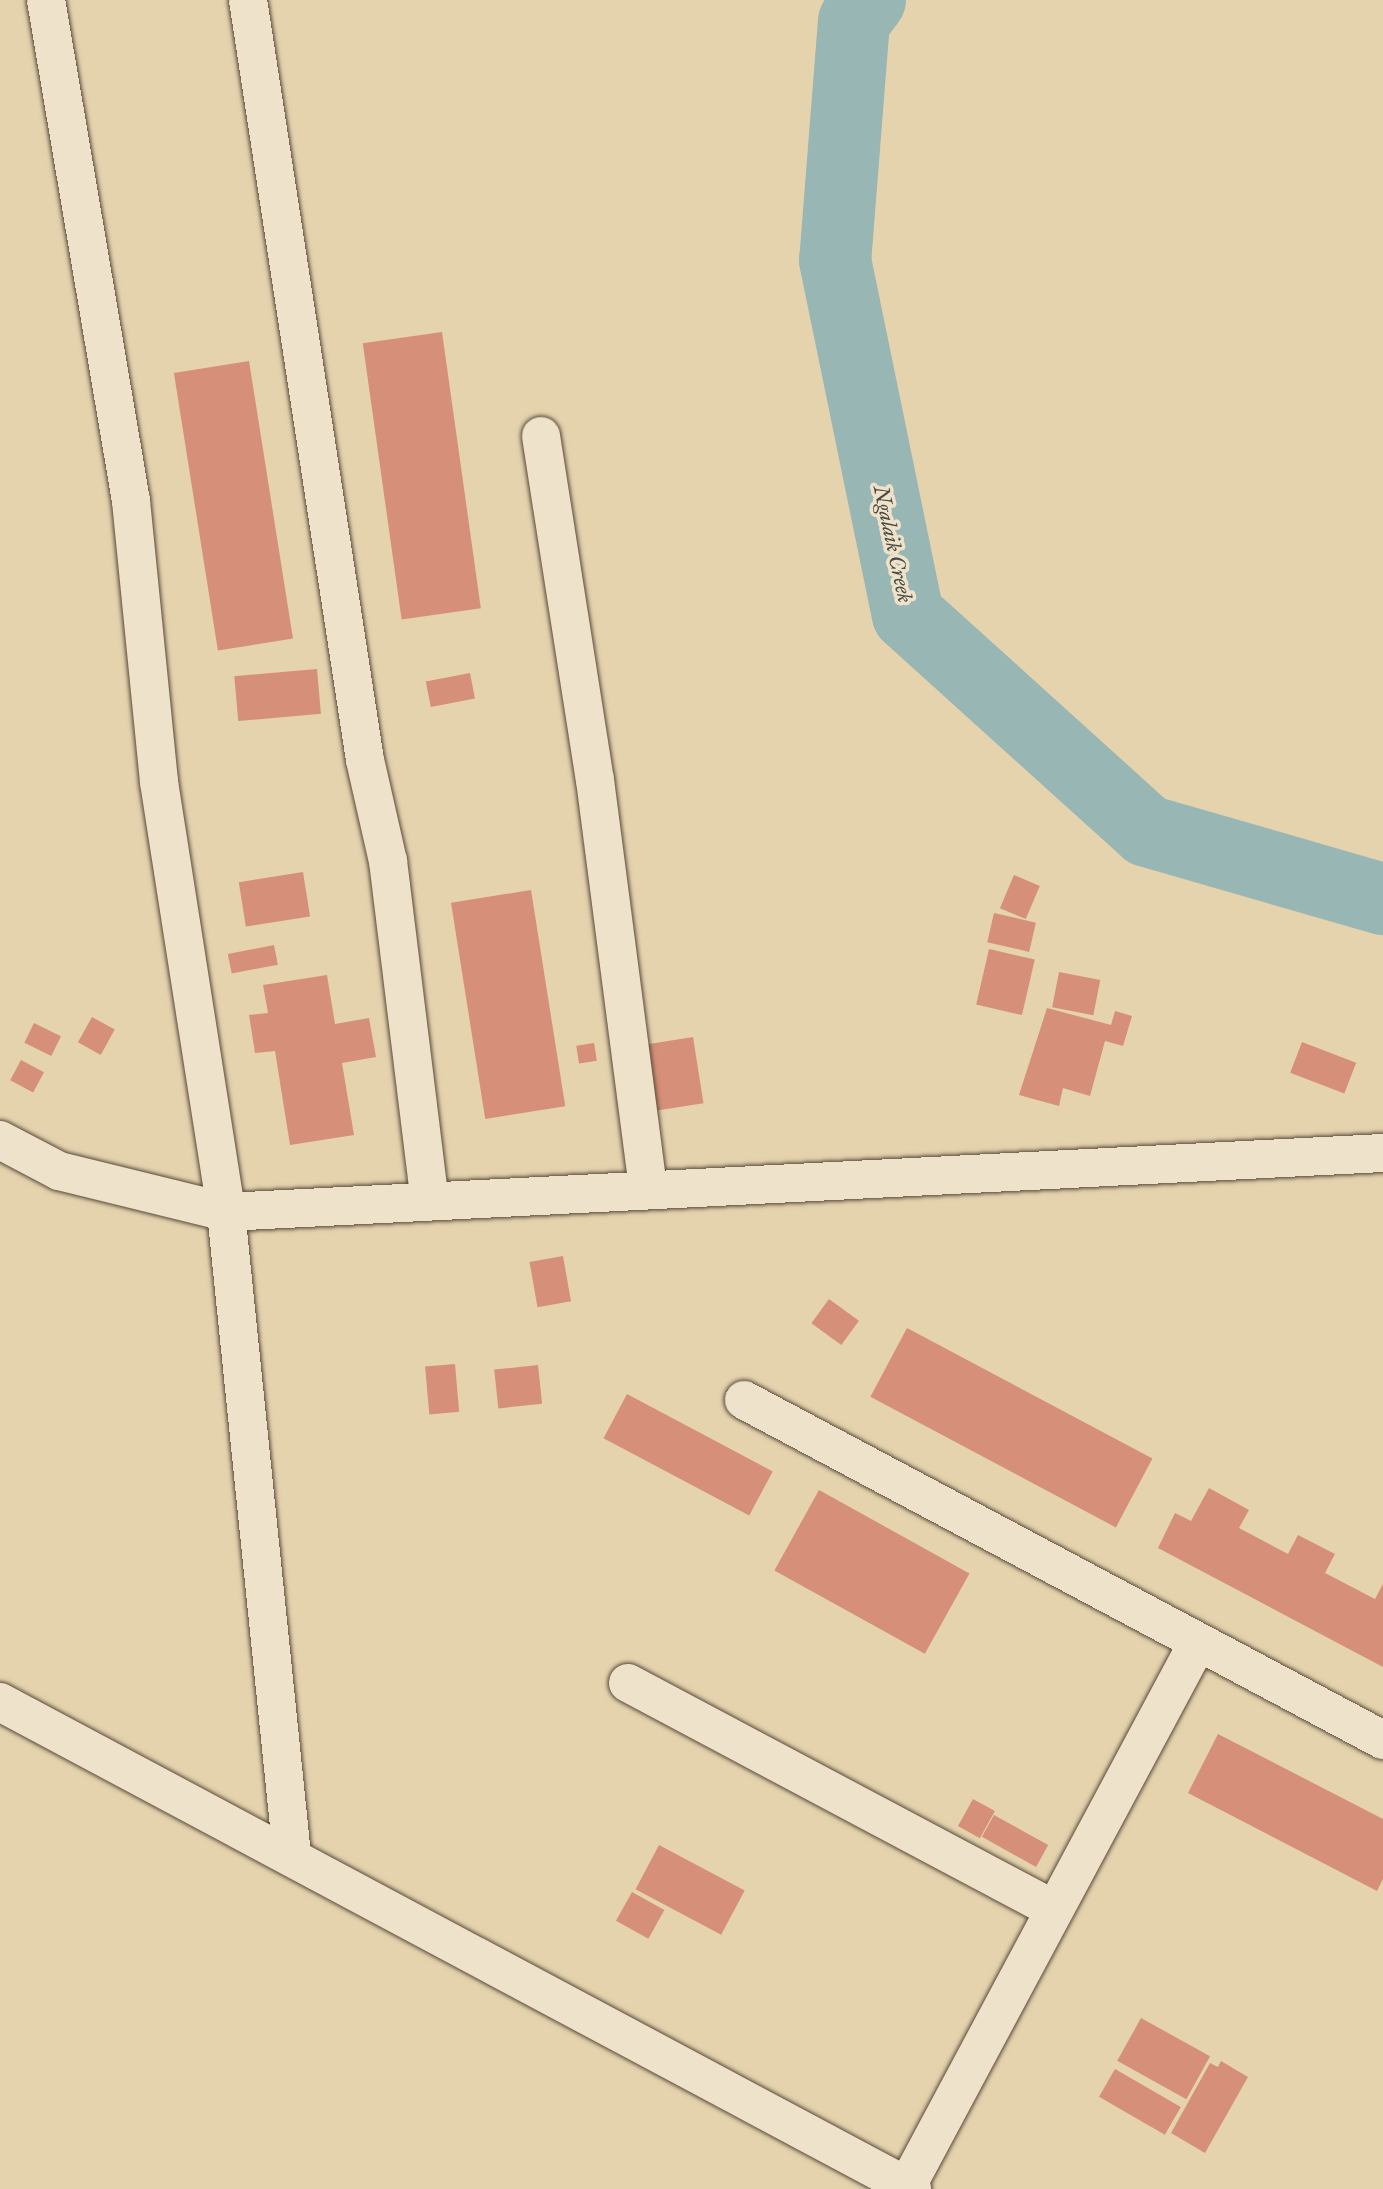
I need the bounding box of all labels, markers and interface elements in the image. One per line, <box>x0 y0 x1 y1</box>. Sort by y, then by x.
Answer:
water label: Ngalaik Creek <box>868 483 918 605</box>

